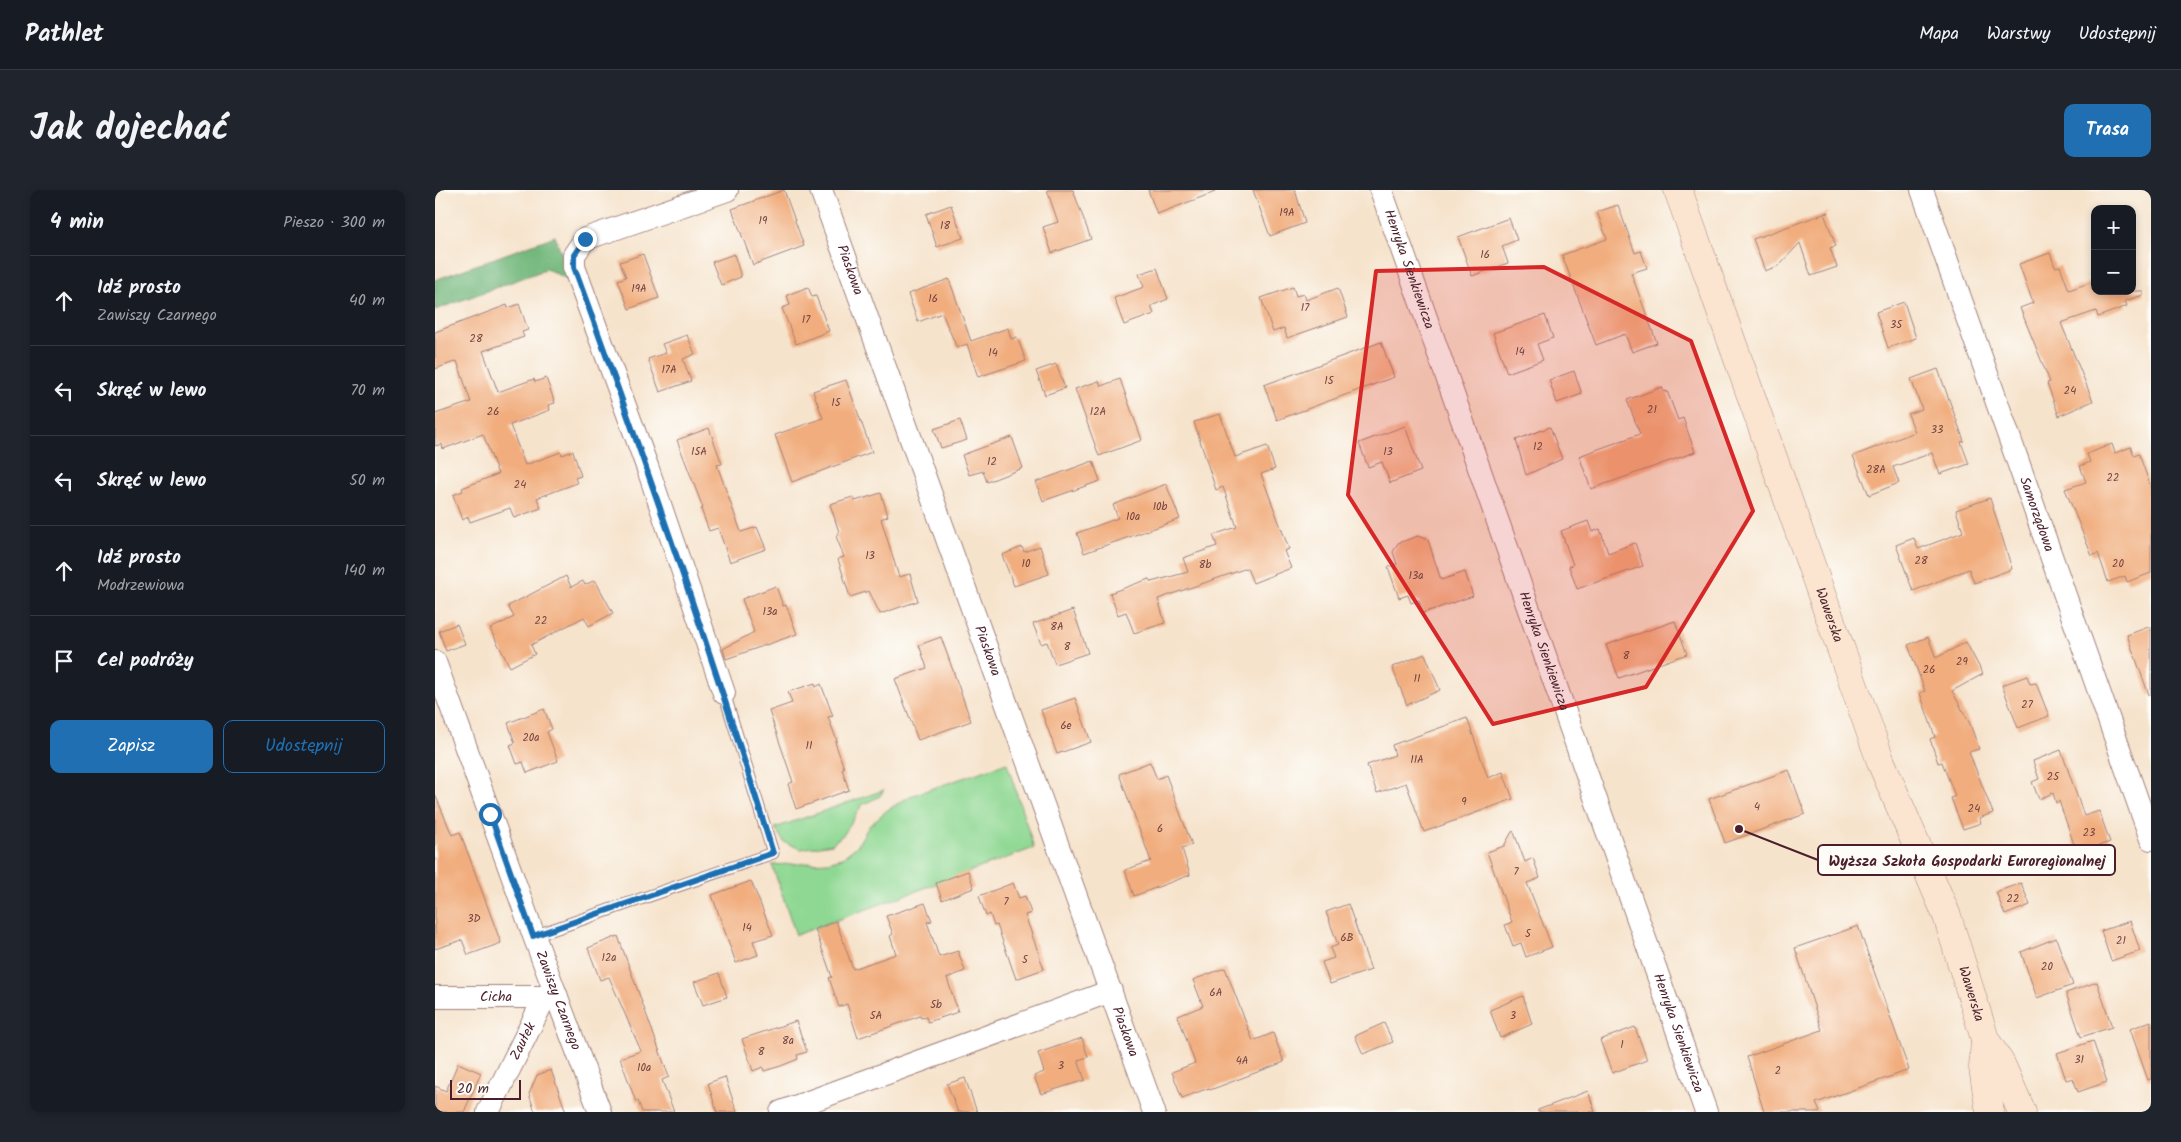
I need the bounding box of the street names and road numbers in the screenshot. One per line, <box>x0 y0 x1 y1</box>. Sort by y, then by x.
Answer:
street label: Henryka Sienkiewicza <box>1378 206 1440 332</box>
street label: Piaskowa <box>831 242 869 298</box>
street label: Samorządowa <box>2013 474 2060 555</box>
street label: Wawerska <box>1809 584 1849 646</box>
street label: Henryka Sienkiewicza <box>1512 588 1575 714</box>
street label: Piaskowa <box>968 622 1007 679</box>
street label: Zawiszy Czarnego <box>529 947 587 1053</box>
street label: Wawerska <box>1952 963 1990 1024</box>
street label: Henryka Sienkiewicza <box>1647 970 1709 1096</box>
street label: Cicha <box>480 986 512 1008</box>
street label: Piaskowa <box>1106 1003 1144 1060</box>
street label: Zaułek <box>504 1018 542 1064</box>

